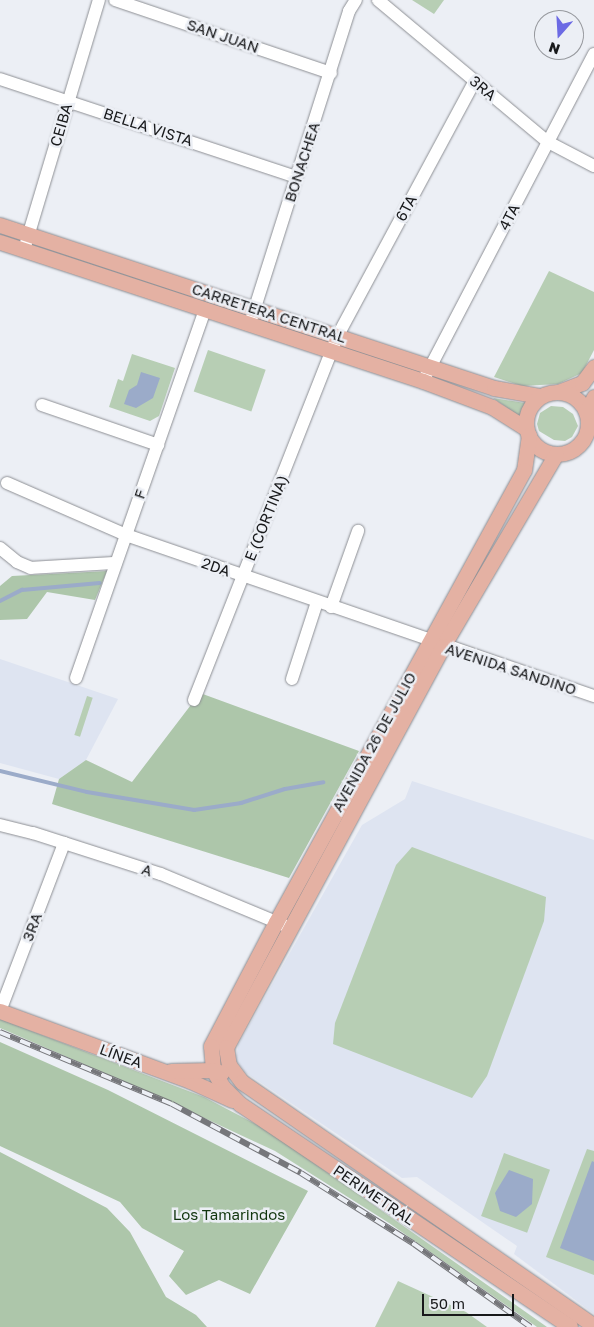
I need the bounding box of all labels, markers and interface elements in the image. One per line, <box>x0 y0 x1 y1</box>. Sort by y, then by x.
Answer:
north arrow <box>534 10 584 60</box>
street label: SAN JUAN <box>185 15 261 57</box>
text: N <box>546 39 562 58</box>
street label: 3RA <box>466 72 500 104</box>
street label: CEIBA <box>46 101 76 149</box>
street label: BELLA VISTA <box>101 104 195 150</box>
street label: BONACHEA <box>281 120 323 204</box>
street label: 6TA <box>392 192 420 224</box>
street label: 4TA <box>495 201 523 233</box>
street label: CARRETERA CENTRAL <box>190 280 348 346</box>
street label: E (CORTINA) <box>241 472 291 564</box>
street label: F <box>130 487 150 501</box>
street label: 2DA <box>199 554 233 580</box>
street label: AVENIDA SANDINO <box>443 639 579 699</box>
street label: AVENIDA 26 DE JULIO <box>328 669 420 815</box>
street label: A <box>139 860 155 880</box>
street label: 3RA <box>18 910 46 944</box>
street label: LÍNEA <box>97 1040 145 1072</box>
street label: PERIMETRAL <box>330 1161 418 1229</box>
park label: Los Tamarindos <box>173 1206 285 1224</box>
scale bar <box>424 1284 516 1316</box>
text: 50 m <box>430 1294 465 1312</box>

